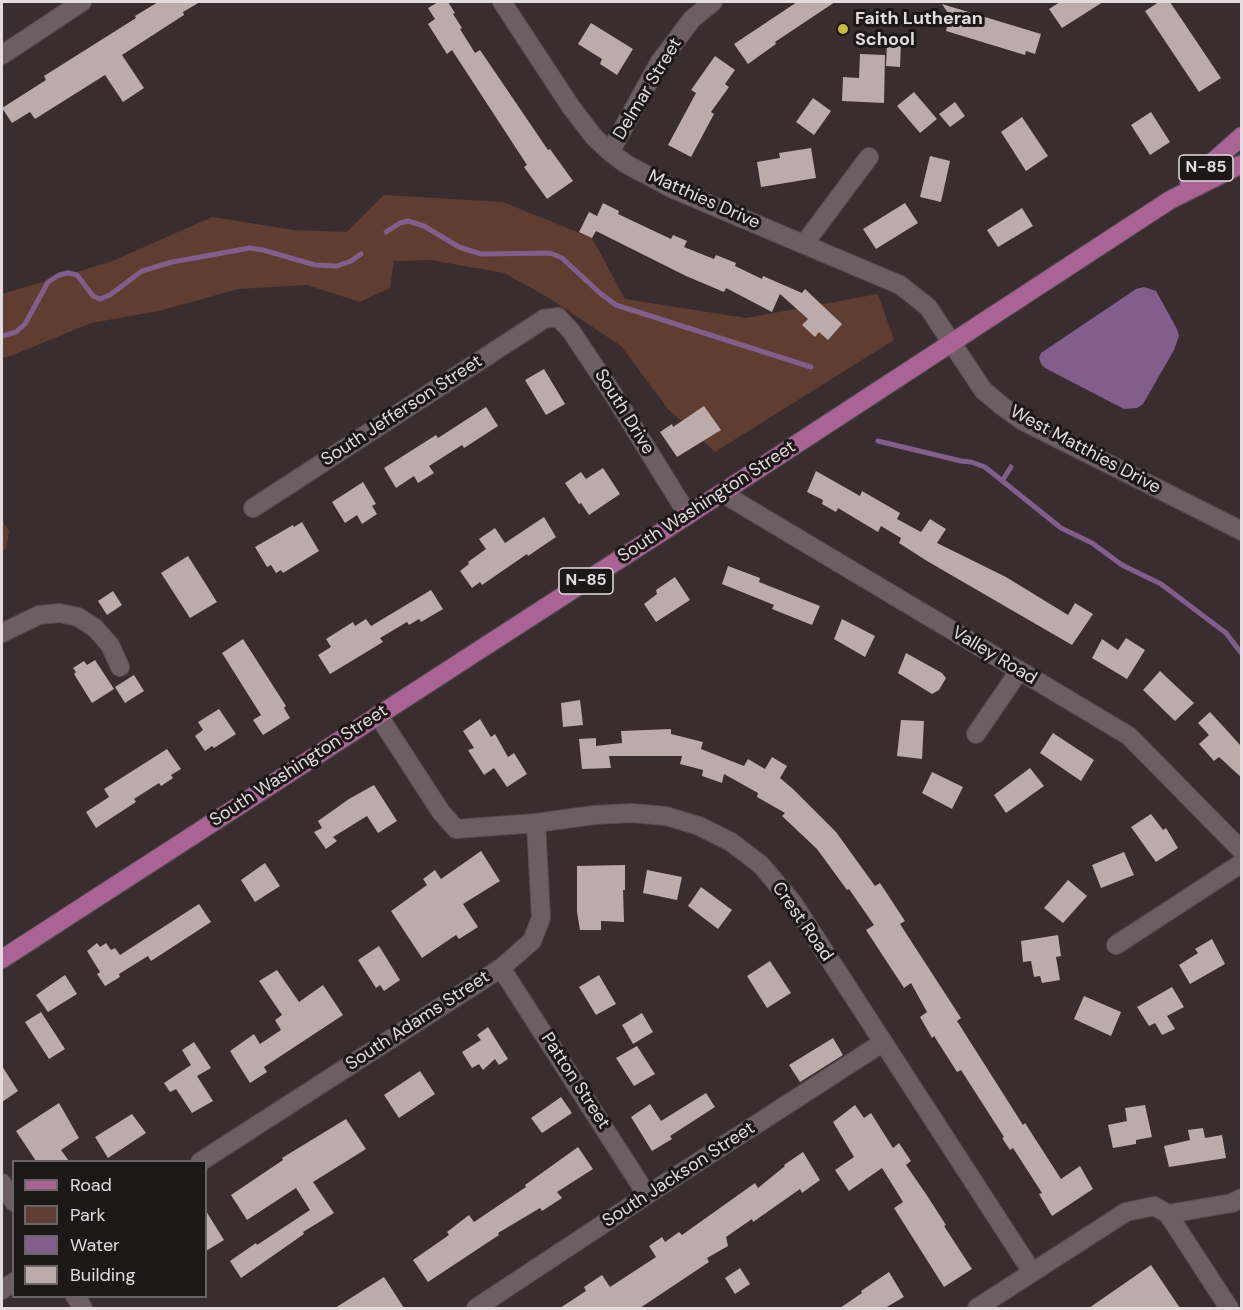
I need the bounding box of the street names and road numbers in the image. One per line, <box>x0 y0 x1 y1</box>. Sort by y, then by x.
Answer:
street label: Delmar Street <box>609 34 687 144</box>
road number: N-85 <box>1179 155 1233 181</box>
street label: Matthies Drive <box>645 166 763 234</box>
street label: South Jefferson Street <box>318 351 486 471</box>
street label: South Drive <box>589 365 659 459</box>
street label: West Matthies Drive <box>1006 401 1164 499</box>
street label: South Washington Street <box>614 436 800 568</box>
road number: N-85 <box>559 568 613 594</box>
street label: Valley Road <box>948 622 1040 690</box>
street label: South Washington Street <box>206 700 392 832</box>
street label: Crest Road <box>767 878 837 966</box>
street label: South Adams Street <box>342 966 494 1076</box>
street label: Patton Street <box>536 1029 614 1133</box>
street label: South Jackson Street <box>599 1118 759 1232</box>

